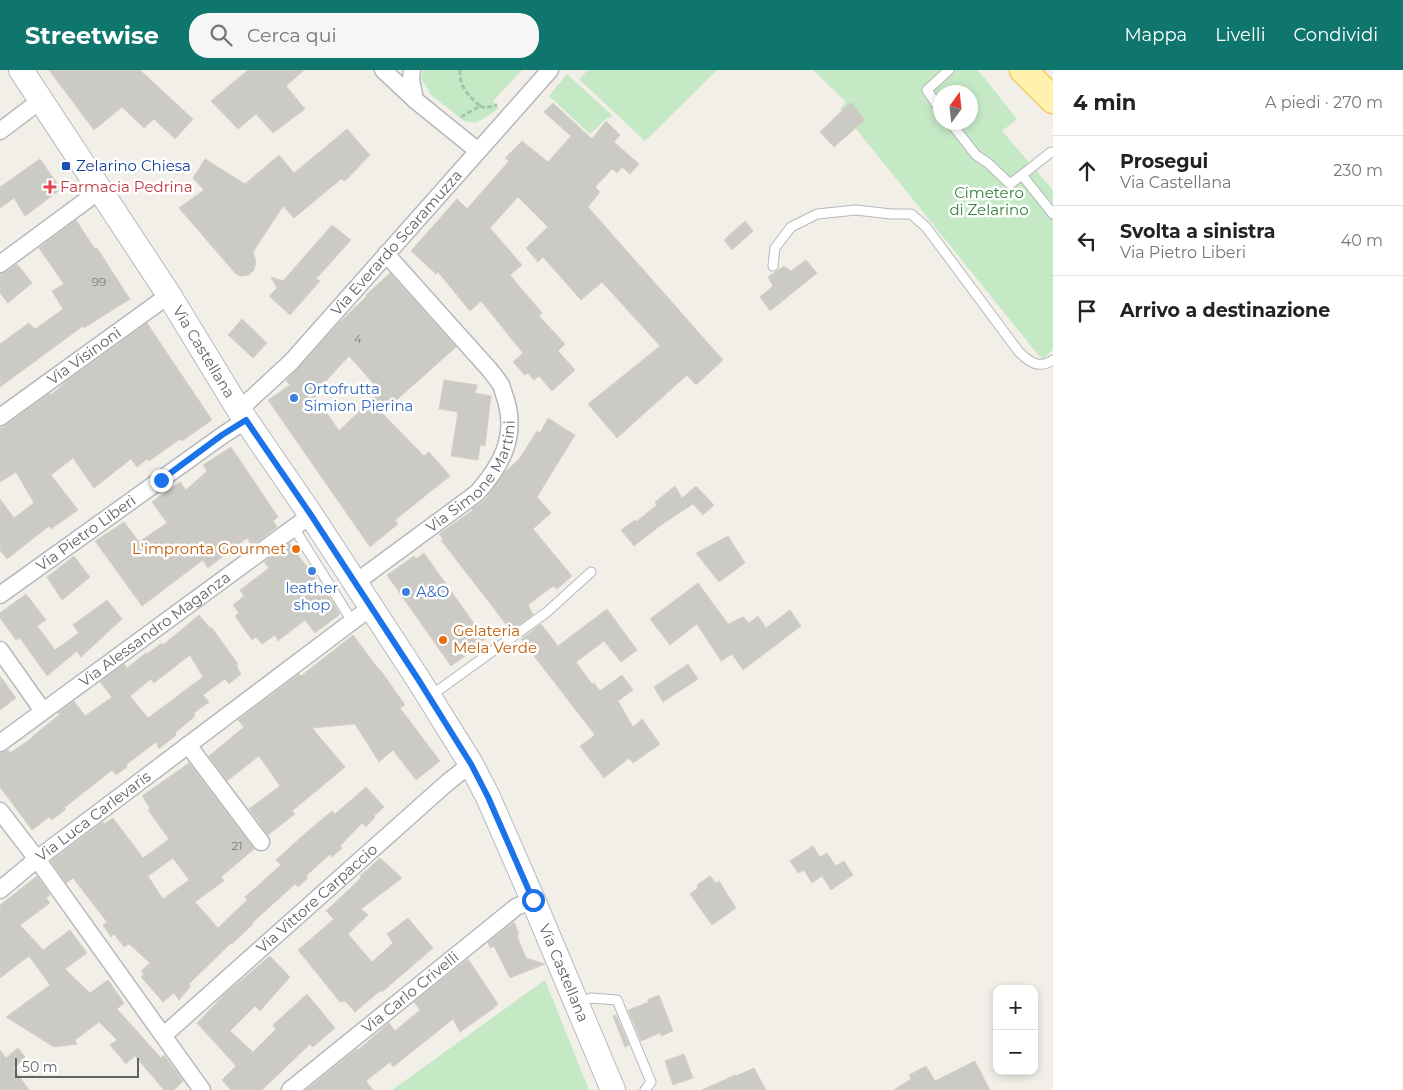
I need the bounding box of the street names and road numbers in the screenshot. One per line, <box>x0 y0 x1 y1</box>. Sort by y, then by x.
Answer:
street label: Via Everardo Scaramuzza <box>327 166 466 319</box>
street label: Via Castellana <box>169 302 239 401</box>
street label: Via Visinoni <box>43 323 125 389</box>
street label: Via Simone Martini <box>422 420 519 536</box>
street label: Via Pietro Liberi <box>32 491 139 575</box>
street label: Via Alessandro Maganza <box>75 567 234 691</box>
street label: Via Luca Carlevaris <box>32 766 155 866</box>
street label: Via Vittore Carpaccio <box>252 839 381 957</box>
street label: Via Castellana <box>535 921 593 1025</box>
street label: Via Carlo Crivelli <box>358 947 463 1037</box>

